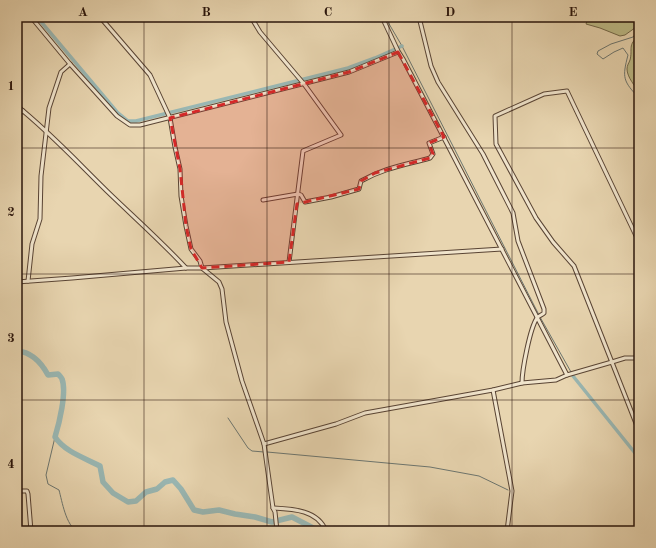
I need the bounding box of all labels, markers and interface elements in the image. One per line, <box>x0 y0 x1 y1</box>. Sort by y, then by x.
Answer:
text: A <box>78 6 88 19</box>
text: B <box>201 6 211 19</box>
text: C <box>324 6 332 19</box>
text: D <box>445 6 455 19</box>
text: E <box>569 6 578 19</box>
text: 1 <box>7 80 15 93</box>
text: 2 <box>7 206 15 219</box>
text: 3 <box>7 332 15 345</box>
text: 4 <box>7 458 15 471</box>

